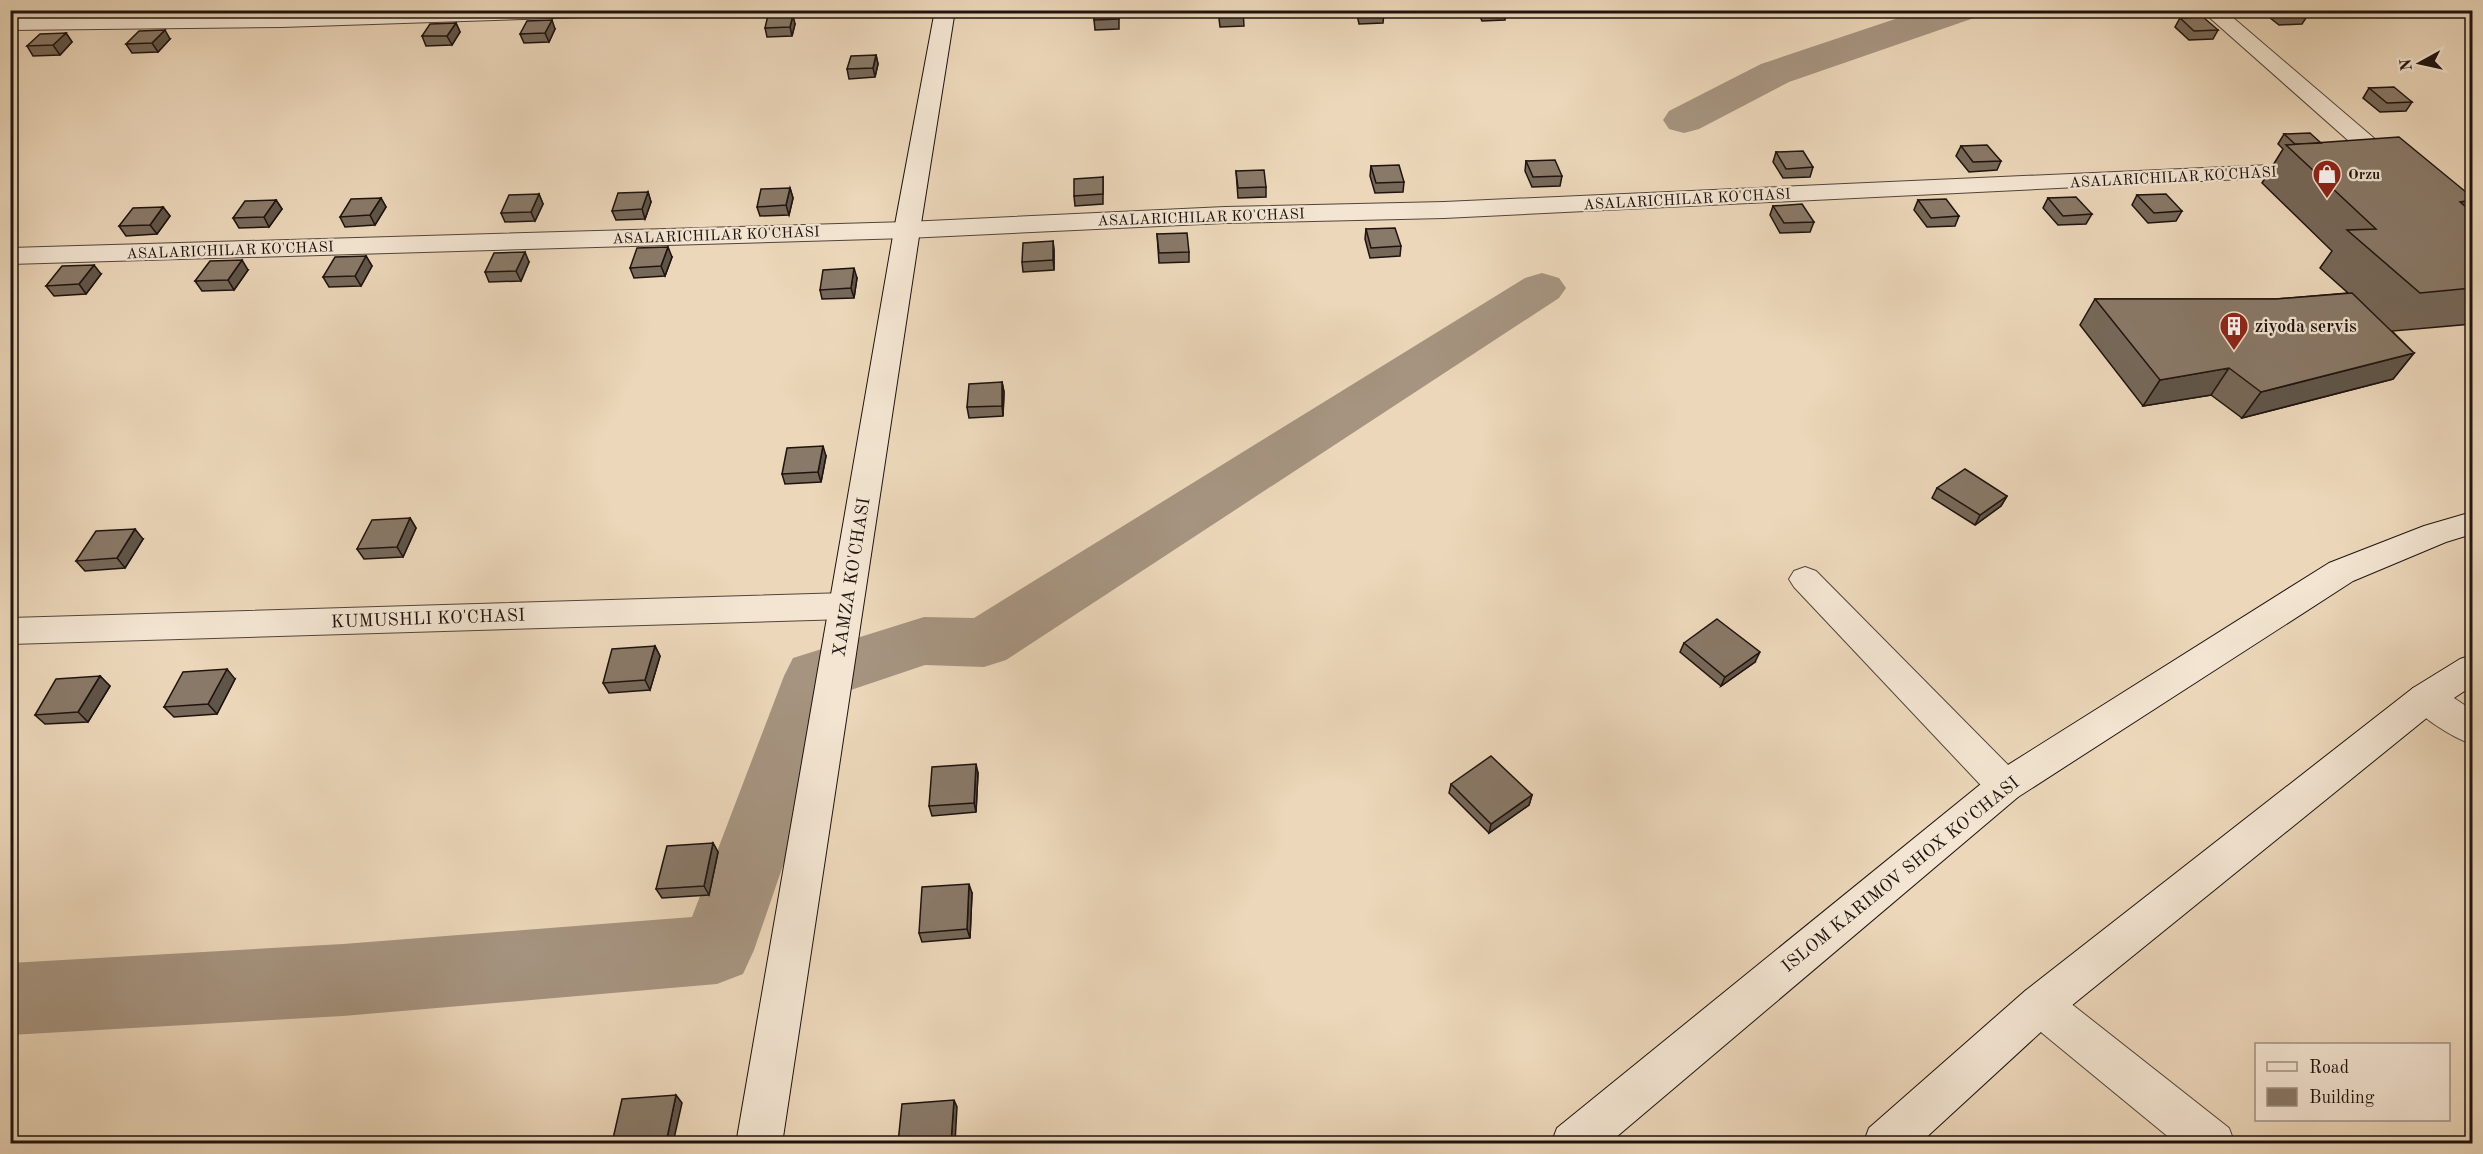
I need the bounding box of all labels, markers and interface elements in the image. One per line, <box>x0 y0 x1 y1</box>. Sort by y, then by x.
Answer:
north arrow <box>2390 33 2450 93</box>
text: N <box>2398 57 2416 72</box>
shop icon: Orzu <box>2311 158 2343 200</box>
street label: ASALARICHILAR KO'CHASI <box>2069 166 2277 191</box>
place label: Orzu <box>2348 168 2380 183</box>
street label: ASALARICHILAR KO'CHASI <box>1583 188 1791 213</box>
street label: ASALARICHILAR KO'CHASI <box>1097 207 1305 230</box>
street label: ASALARICHILAR KO'CHASI <box>612 225 820 248</box>
street label: ASALARICHILAR KO'CHASI <box>126 240 334 263</box>
building icon: ziyoda servis <box>2218 310 2250 352</box>
place label: ziyoda servis <box>2255 318 2357 336</box>
street label: XAMZA KO'CHASI <box>831 496 873 658</box>
street label: KUMUSHLI KO'CHASI <box>331 607 525 631</box>
street label: ISLOM KARIMOV SHOX KO'CHASI <box>1779 774 2023 976</box>
legend <box>2255 1043 2450 1121</box>
text: Road <box>2309 1059 2349 1077</box>
text: Building <box>2309 1089 2375 1107</box>

